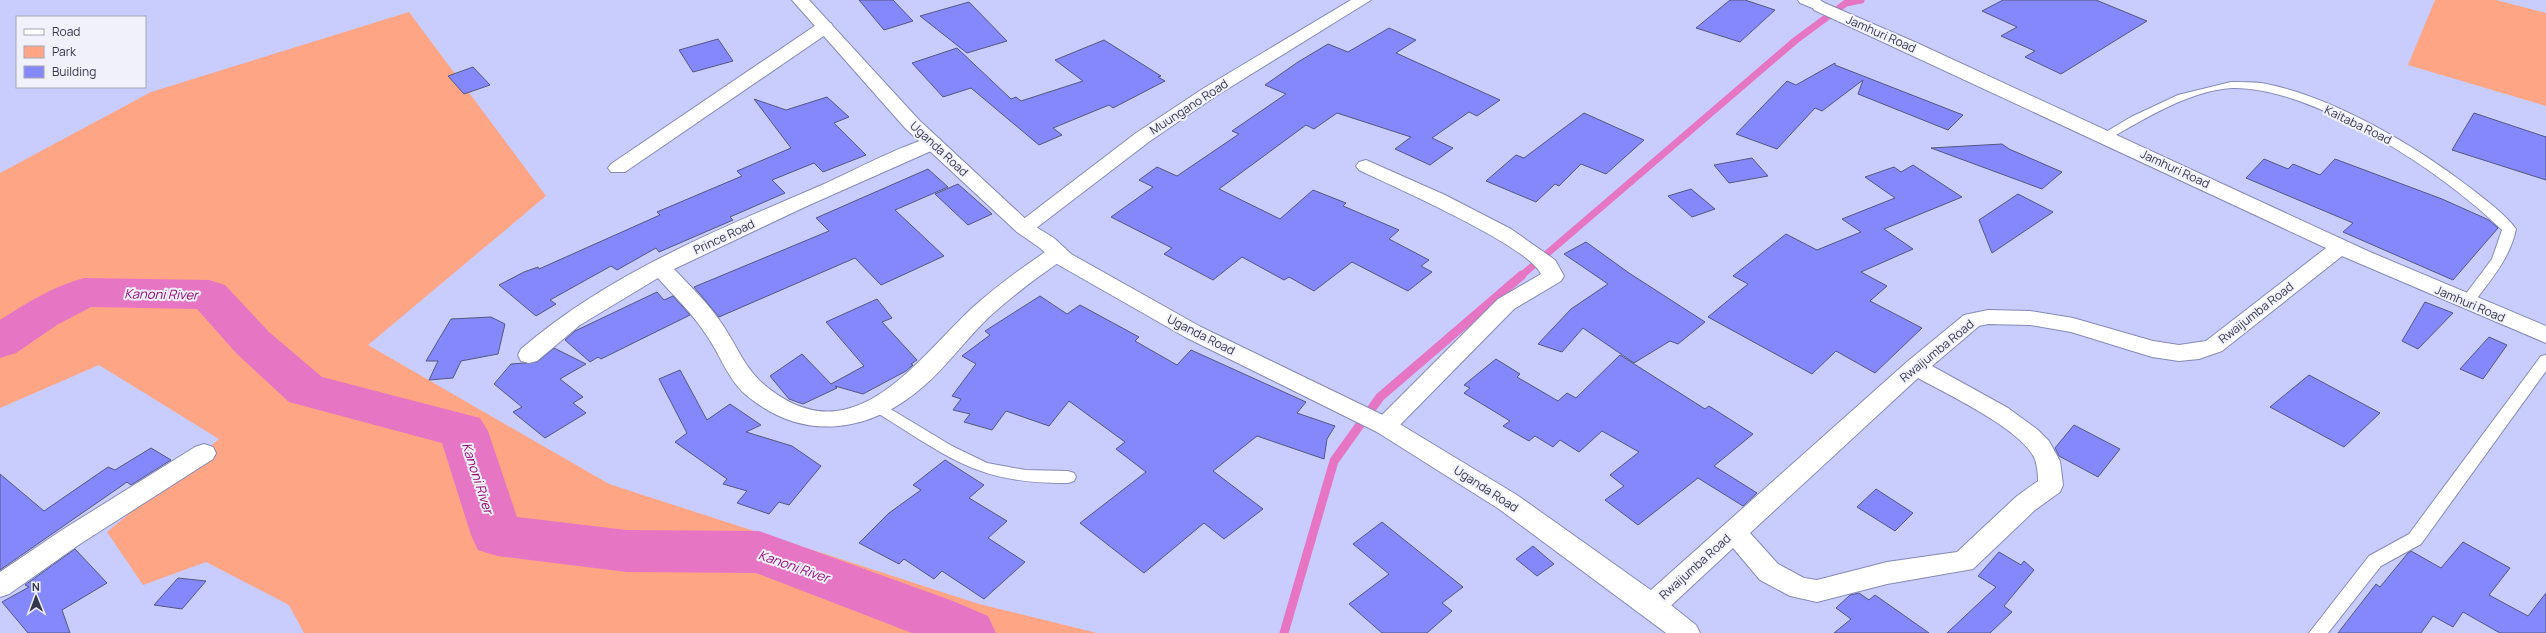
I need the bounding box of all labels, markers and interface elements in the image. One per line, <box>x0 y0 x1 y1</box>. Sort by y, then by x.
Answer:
street label: Jamhuri Road <box>1844 11 1919 56</box>
legend <box>16 16 146 88</box>
text: Road <box>52 23 80 40</box>
text: Park <box>52 43 77 60</box>
text: Building <box>52 63 96 80</box>
street label: Muungano Road <box>1146 75 1231 138</box>
street label: Kaitaba Road <box>2322 101 2395 148</box>
street label: Uganda Road <box>907 117 972 180</box>
street label: Jamhuri Road <box>2138 145 2213 192</box>
street label: Prince Road <box>690 215 757 258</box>
street label: Rwaijumba Road <box>2215 278 2297 347</box>
street label: Jamhuri Road <box>2433 281 2508 326</box>
water label: Kanoni River <box>124 284 200 304</box>
street label: Uganda Road <box>1164 310 1238 359</box>
street label: Rwaijumba Road <box>1896 315 1977 386</box>
water label: Kanoni River <box>458 440 499 518</box>
street label: Uganda Road <box>1451 461 1522 516</box>
street label: Rwaijumba Road <box>1655 530 1734 603</box>
water label: Kanoni River <box>756 546 834 587</box>
north arrow <box>16 577 56 617</box>
text: N <box>32 579 40 594</box>

